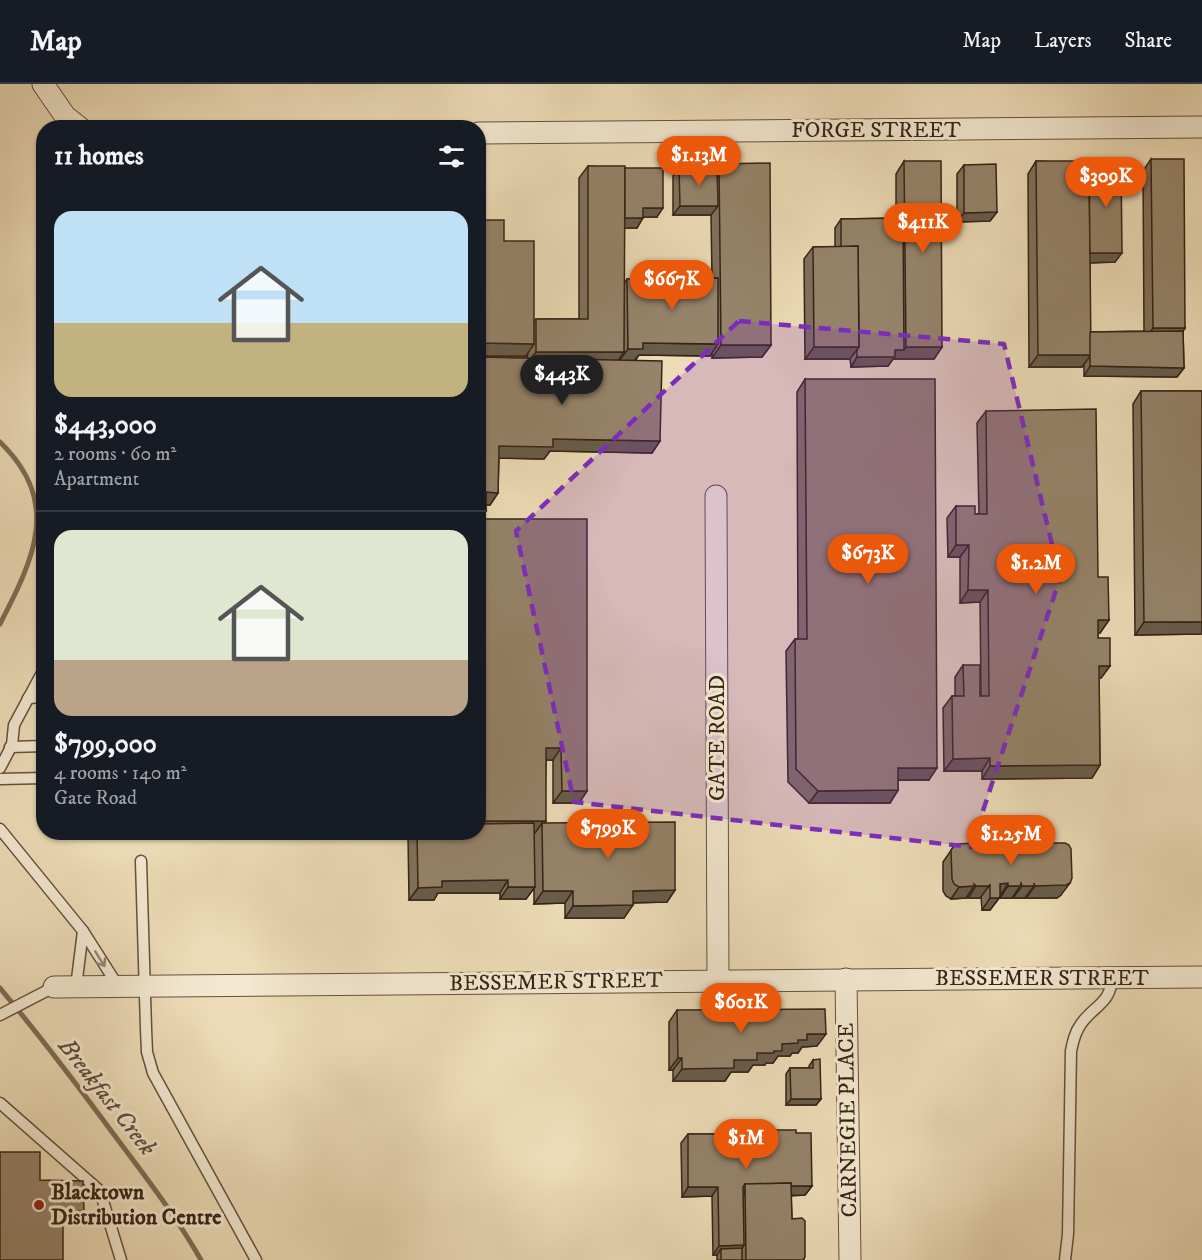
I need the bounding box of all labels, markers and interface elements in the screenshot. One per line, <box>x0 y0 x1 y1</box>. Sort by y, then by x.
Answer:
text: Map <box>30 24 82 59</box>
text: Map <box>962 28 1001 54</box>
text: Layers <box>1034 28 1092 54</box>
text: Share <box>1125 28 1172 54</box>
street label: FORGE STREET <box>791 117 961 144</box>
pin: $1.13M <box>650 136 748 187</box>
text: 11 homes <box>54 140 144 173</box>
icon: filters <box>435 140 468 173</box>
text: $1.13M <box>671 143 727 168</box>
pin: $309K <box>1064 157 1148 208</box>
text: $309K <box>1079 164 1133 189</box>
pin: $411K <box>881 203 965 254</box>
text: $411K <box>897 210 949 235</box>
icon: home <box>207 250 315 358</box>
pin: $667K <box>630 260 714 311</box>
text: $667K <box>644 267 700 292</box>
pin: $443K <box>520 355 604 406</box>
text: $443K <box>534 362 590 387</box>
text: $443,000 <box>54 409 157 442</box>
text: 2 rooms · 60 m² <box>54 442 176 467</box>
text: Apartment <box>54 467 139 492</box>
pin: $673K <box>826 534 910 585</box>
text: $673K <box>841 541 895 566</box>
pin: $1.2M <box>994 544 1078 595</box>
text: $1.2M <box>1010 551 1062 576</box>
icon: home <box>207 569 315 677</box>
street label: GATE ROAD <box>704 675 731 801</box>
text: $799,000 <box>54 728 157 761</box>
text: 4 rooms · 140 m² <box>54 761 187 786</box>
text: Gate Road <box>54 786 137 811</box>
pin: $799K <box>566 809 650 860</box>
pin: $1.25M <box>962 815 1060 866</box>
text: $799K <box>580 816 636 841</box>
text: $1.25M <box>981 822 1041 847</box>
one-way arrow <box>95 950 107 967</box>
street label: BESSEMER STREET <box>935 965 1149 992</box>
street label: BESSEMER STREET <box>449 967 663 997</box>
pin: $601K <box>699 983 783 1034</box>
text: $601K <box>714 990 768 1015</box>
street label: CARNEGIE PLACE <box>833 1022 863 1218</box>
water label: Breakfast Creek <box>51 1031 162 1162</box>
pin: $1M <box>717 1119 775 1170</box>
text: $1M <box>728 1126 764 1151</box>
place label: Blacktown Distribution Centre <box>51 1179 221 1231</box>
marker: Blacktown Distribution Centre <box>32 1198 46 1212</box>

